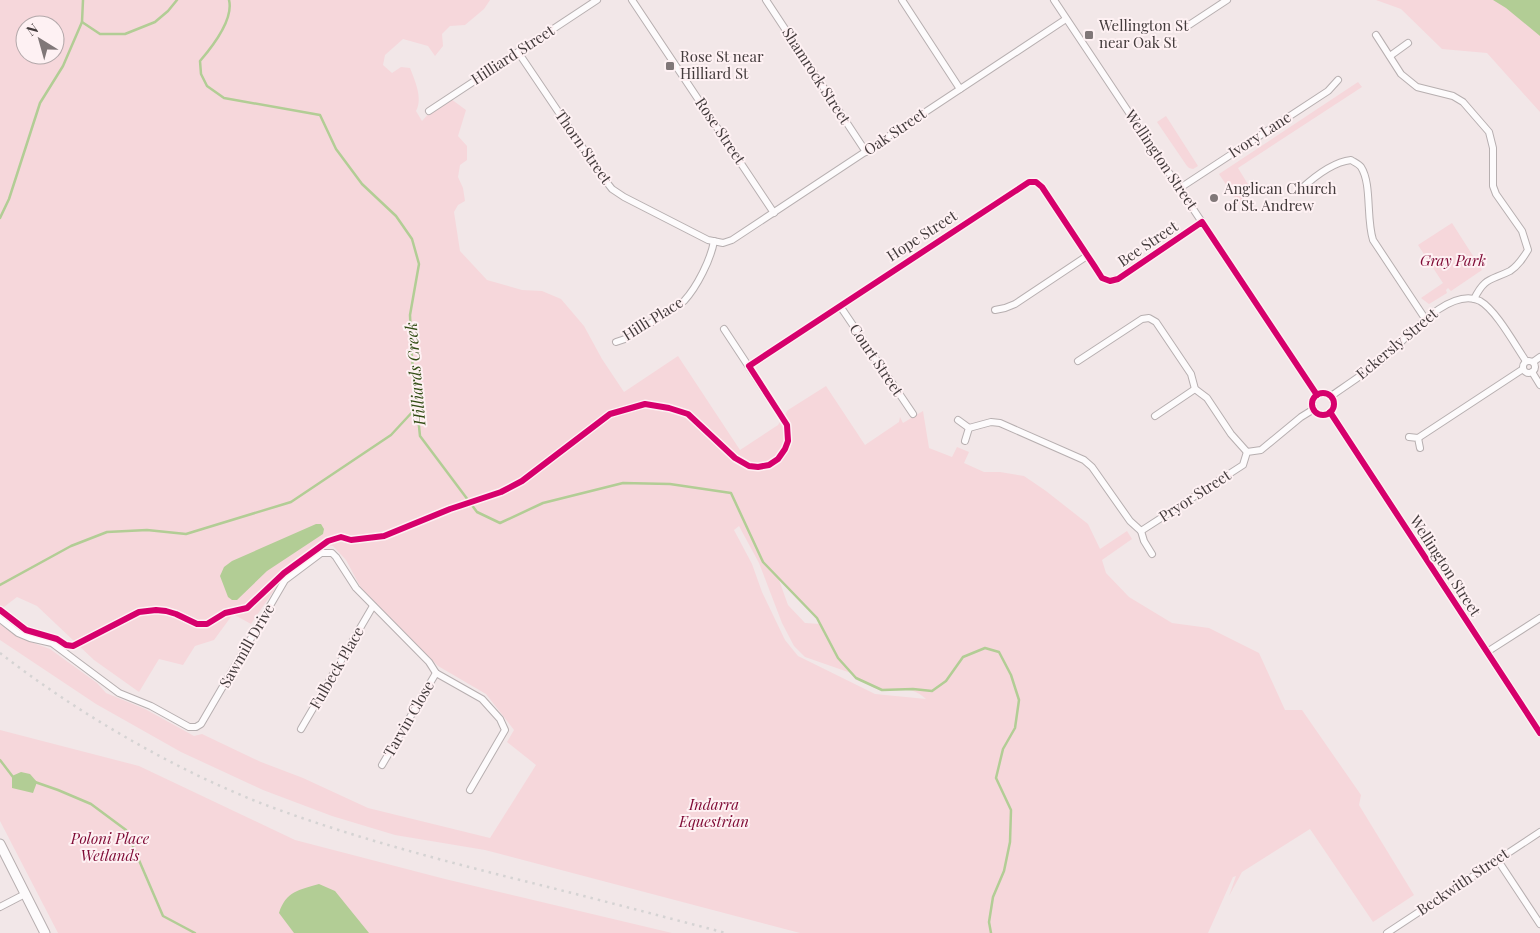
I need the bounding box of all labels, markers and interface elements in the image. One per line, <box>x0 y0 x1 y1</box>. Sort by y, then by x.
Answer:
north arrow <box>15 15 65 65</box>
place label: Wellington St near Oak St <box>1098 15 1189 52</box>
text: N <box>22 19 42 40</box>
street label: Hilliard Street <box>467 19 558 88</box>
street label: Shamrock Street <box>778 23 856 128</box>
marker: Wellington St near Oak St <box>1083 29 1095 41</box>
place label: Rose St near Hilliard St <box>680 46 764 83</box>
marker: Rose St near Hilliard St <box>664 60 676 72</box>
street label: Rose Street <box>691 93 751 168</box>
street label: Oak Street <box>860 103 930 159</box>
street label: Wellington Street <box>1120 105 1203 214</box>
street label: Thorn Street <box>551 106 617 188</box>
street label: Ivory Lane <box>1224 107 1295 162</box>
place label: Anglican Church of St. Andrew <box>1223 178 1337 215</box>
marker: Anglican Church of St. Andrew <box>1208 192 1220 204</box>
street label: Hope Street <box>883 205 961 265</box>
street label: Bee Street <box>1113 215 1182 271</box>
park label: Gray Park <box>1420 250 1486 270</box>
street label: Hilli Place <box>618 292 686 345</box>
street label: Eckersly Street <box>1351 303 1442 383</box>
street label: Court Street <box>845 319 909 400</box>
water label: Hilliards Creek <box>400 322 430 428</box>
street label: Pryor Street <box>1155 464 1235 526</box>
street label: Wellington Street <box>1405 510 1486 620</box>
street label: Sawmill Drive <box>214 600 278 691</box>
street label: Fulbeck Place <box>304 623 368 712</box>
street label: Tarvin Close <box>378 677 438 760</box>
park label: Indarra Equestrian <box>678 794 749 831</box>
park label: Poloni Place Wetlands <box>70 828 150 865</box>
street label: Beckwith Street <box>1413 843 1513 919</box>

